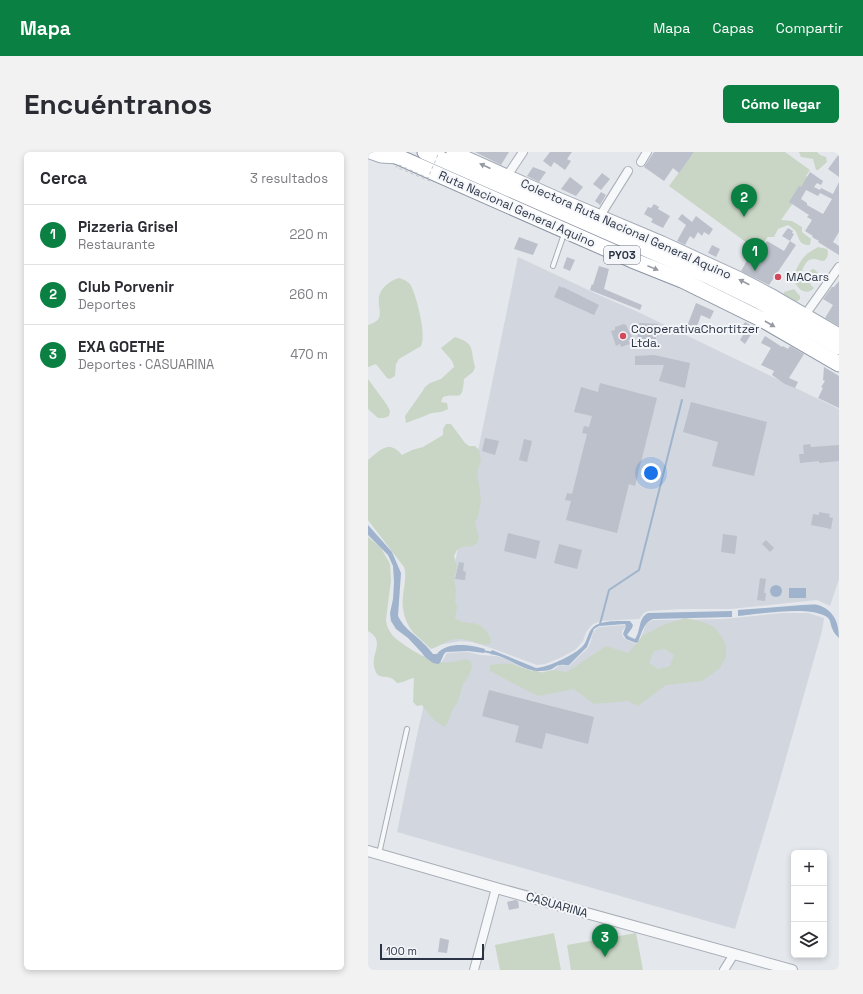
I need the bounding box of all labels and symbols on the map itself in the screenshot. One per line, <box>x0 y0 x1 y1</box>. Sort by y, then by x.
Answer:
one-way arrow <box>479 163 490 169</box>
street label: Ruta Nacional General Aquino <box>436 167 598 251</box>
street label: Colectora Ruta Nacional General Aquino <box>518 175 734 283</box>
pin: 2 <box>731 184 757 217</box>
pin: 1 <box>742 238 768 271</box>
road number: PY03 <box>604 246 640 264</box>
one-way arrow <box>648 266 660 272</box>
place label: MACars <box>786 269 829 285</box>
marker: MACars <box>773 272 783 282</box>
one-way arrow <box>738 278 750 285</box>
place label: CooperativaChortitzer Ltda. <box>631 321 760 351</box>
one-way arrow <box>764 321 776 328</box>
marker: CooperativaChortitzer Ltda. <box>618 331 628 341</box>
your location <box>641 463 661 483</box>
street label: CASUARINA <box>524 888 590 922</box>
pin: 3 <box>592 924 618 957</box>
scale bar <box>380 942 484 961</box>

